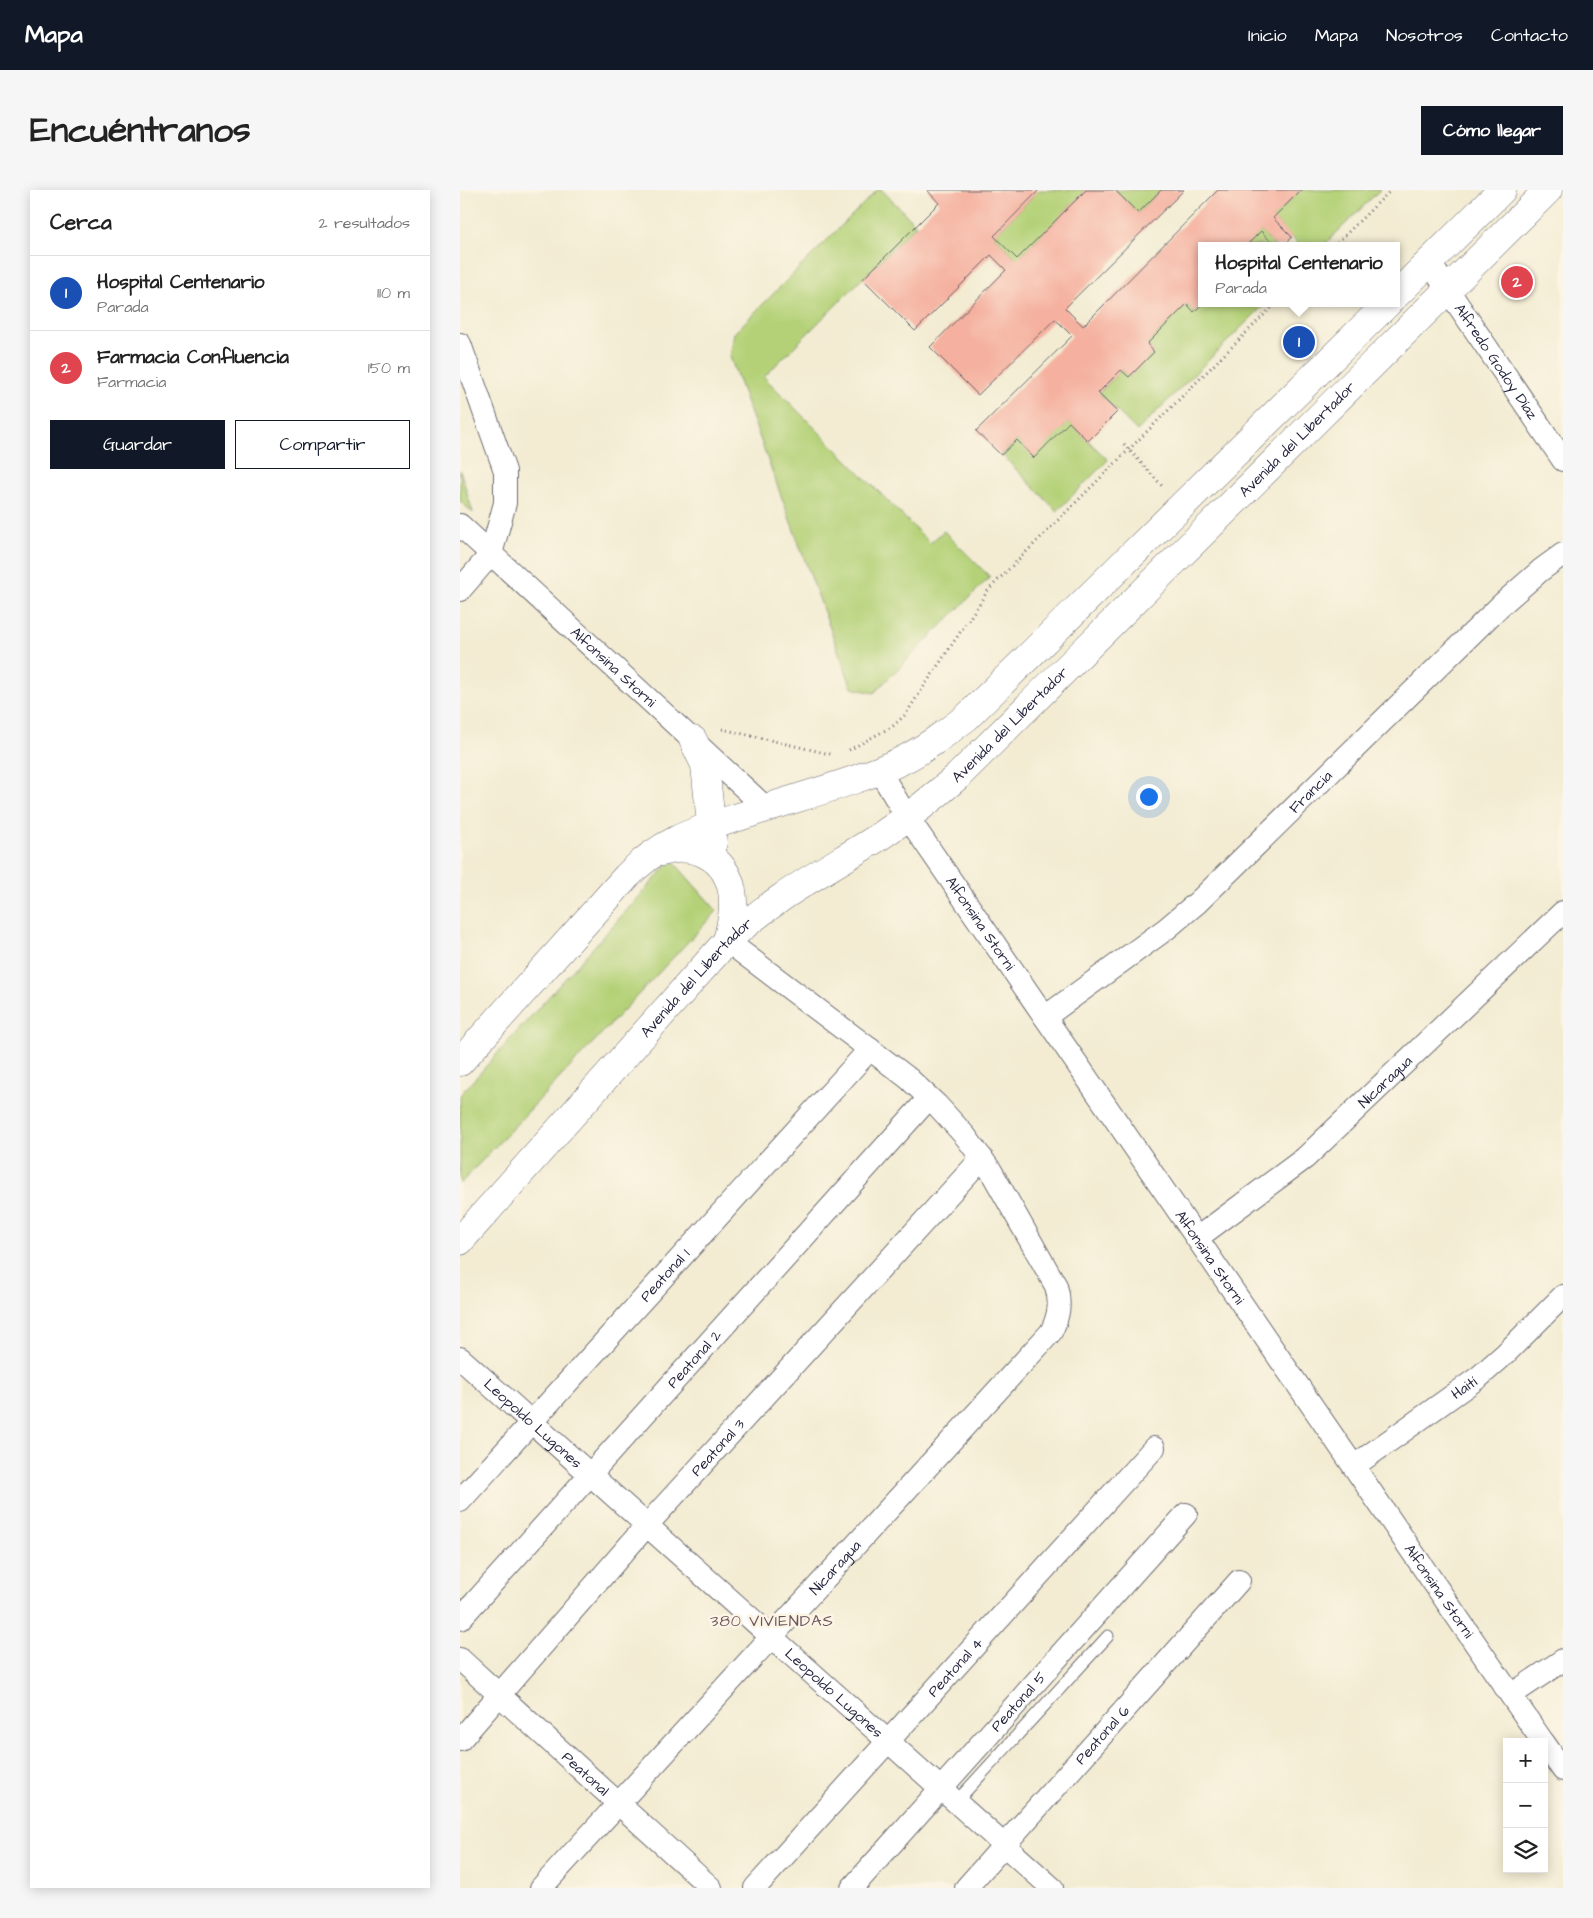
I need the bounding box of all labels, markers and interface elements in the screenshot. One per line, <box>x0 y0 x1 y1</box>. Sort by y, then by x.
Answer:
text: Mapa <box>25 18 83 52</box>
text: Inicio <box>1248 23 1287 48</box>
text: Mapa <box>1315 23 1358 48</box>
text: Nosotros <box>1386 23 1463 48</box>
text: Contacto <box>1491 23 1568 48</box>
text: Encuéntranos <box>30 106 251 155</box>
button: Cómo llegar <box>1421 106 1563 155</box>
text: Cerca <box>50 208 112 237</box>
text: 2 resultados <box>318 212 410 234</box>
popup <box>1198 242 1400 307</box>
text: Hospital Centenario <box>1215 250 1383 277</box>
pin: 2 <box>1501 263 1533 301</box>
text: Hospital Centenario <box>97 269 265 296</box>
text: Parada <box>1215 277 1267 299</box>
text: 1 <box>65 282 67 304</box>
text: 110 m <box>377 282 410 304</box>
text: Parada <box>97 296 149 318</box>
street label: Alfredo Godoy Díaz <box>1450 299 1543 424</box>
pin: 1 <box>1283 323 1315 361</box>
text: Farmacia Confluencia <box>97 344 289 371</box>
text: 2 <box>61 357 71 379</box>
text: 150 m <box>368 357 410 379</box>
text: Farmacia <box>97 371 166 393</box>
street label: Avenida del Libertador <box>1234 377 1360 502</box>
button: Guardar <box>50 420 225 469</box>
button: Compartir <box>235 420 410 469</box>
street label: Alfonsina Storni <box>566 622 661 712</box>
street label: Avenida del Libertador <box>947 662 1073 787</box>
street label: Francia <box>1284 765 1337 818</box>
your location <box>1136 784 1162 810</box>
street label: Alfonsina Storni <box>941 872 1021 975</box>
street label: Avenida del Libertador <box>635 913 757 1042</box>
street label: Nicaragua <box>1353 1050 1417 1113</box>
street label: Alfonsina Storni <box>1170 1206 1250 1309</box>
street label: Peatonal 1 <box>635 1244 695 1306</box>
street label: Peatonal 2 <box>662 1325 726 1393</box>
street label: Haití <box>1447 1371 1482 1404</box>
street label: Leopoldo Lugones <box>479 1374 587 1473</box>
street label: Peatonal 3 <box>686 1414 750 1481</box>
street label: Nicaragua <box>804 1535 866 1599</box>
street label: Alfonsina Storni <box>1399 1540 1479 1643</box>
district label: 380 VIVIENDAS <box>710 1610 834 1632</box>
street label: Peatonal 4 <box>923 1633 988 1702</box>
street label: Leopoldo Lugones <box>780 1643 888 1743</box>
street label: Peatonal 5 <box>986 1667 1051 1736</box>
street label: Peatonal 6 <box>1070 1700 1135 1769</box>
map controls <box>1503 1738 1548 1873</box>
button: + <box>1503 1738 1548 1783</box>
street label: Peatonal <box>557 1746 614 1801</box>
button: − <box>1503 1783 1548 1828</box>
button: layers <box>1503 1828 1548 1873</box>

